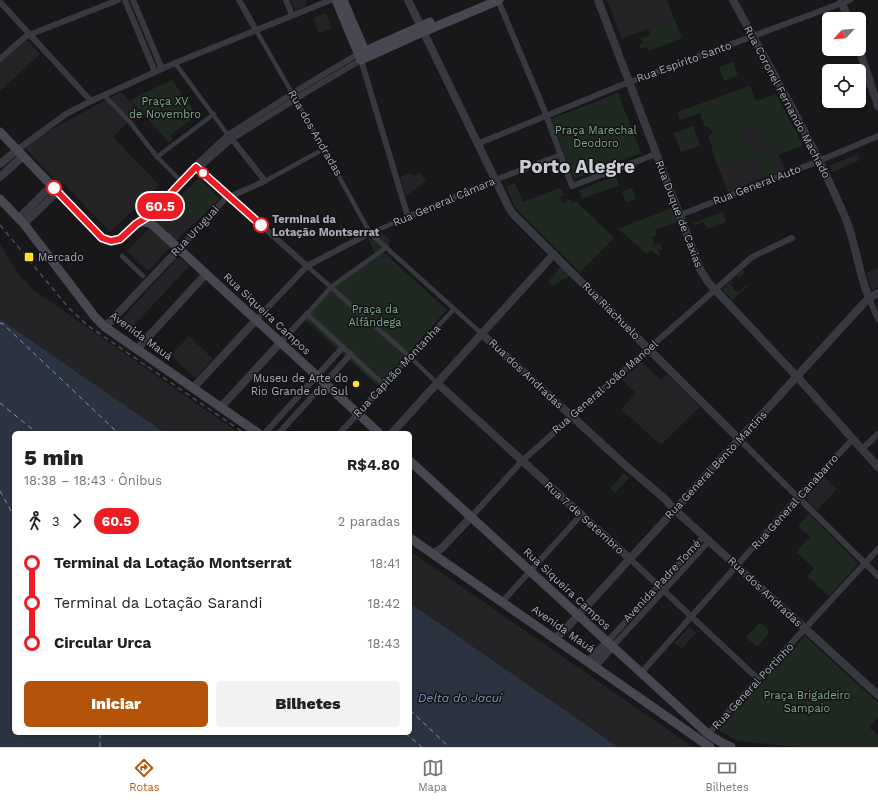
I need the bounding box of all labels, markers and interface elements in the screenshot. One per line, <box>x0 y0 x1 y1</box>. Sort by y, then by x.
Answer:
north arrow <box>822 12 866 56</box>
map controls <box>822 12 866 108</box>
street label: Rua Coronel Fernando Machado <box>741 23 833 181</box>
street label: Rua Espírito Santo <box>635 39 733 85</box>
button: locate <box>822 64 866 108</box>
street label: Rua dos Andradas <box>285 88 345 178</box>
park label: Praça XV de Novembro <box>129 95 201 121</box>
park label: Praça Marechal Deodoro <box>555 124 638 150</box>
district label: Porto Alegre <box>519 155 635 178</box>
street label: Rua Duque de Caxias <box>653 159 706 270</box>
street label: Rua General Auto <box>711 162 803 208</box>
unlabelled marker <box>197 167 209 179</box>
street label: Rua General Câmara <box>391 175 497 229</box>
unlabelled marker <box>46 180 62 196</box>
line badge: 60.5 <box>132 193 188 219</box>
text: 60.5 <box>145 198 175 214</box>
street label: Rua Uruguai <box>168 203 222 259</box>
place label: Terminal da Lotação Montserrat <box>272 213 380 239</box>
marker: Terminal da Lotação Montserrat <box>253 217 269 233</box>
marker: Mercado <box>23 251 35 263</box>
place label: Mercado <box>38 251 84 264</box>
street label: Rua Siqueira Campos <box>221 270 313 358</box>
street label: Rua Riachuelo <box>579 279 643 343</box>
park label: Praça da Alfândega <box>349 303 401 329</box>
street label: Avenida Mauá <box>107 309 175 363</box>
street label: Rua Capitão Montanha <box>351 322 443 420</box>
street label: Rua dos Andradas <box>486 336 566 412</box>
street label: Rua General João Manoel <box>549 337 661 437</box>
place label: Museu de Arte do Rio Grande do Sul <box>251 372 349 398</box>
marker: Museu de Arte do Rio Grande do Sul <box>351 379 361 389</box>
street label: Rua General Bento Martins <box>662 408 770 522</box>
text: 5 min <box>24 445 84 470</box>
street label: Rua General Canabarro <box>749 452 841 552</box>
text: R$4.80 <box>347 456 400 474</box>
text: 18:38 – 18:43 · Ônibus <box>24 473 162 488</box>
street label: Rua 7 de Setembro <box>542 479 626 557</box>
icon: walk <box>24 510 46 532</box>
icon: forward <box>66 510 88 532</box>
text: 60.5 <box>102 513 131 529</box>
text: 3 <box>52 514 60 529</box>
text: 2 paradas <box>338 514 400 529</box>
street label: Avenida Padre Tomé <box>620 537 704 625</box>
street label: Rua Siqueira Campos <box>521 545 613 633</box>
text: Terminal da Lotação Montserrat <box>54 554 292 572</box>
street label: Rua dos Andradas <box>725 554 805 630</box>
text: 18:41 <box>370 556 400 571</box>
text: Terminal da Lotação Sarandi <box>54 594 263 612</box>
text: 18:42 <box>368 596 400 611</box>
street label: Avenida Mauá <box>529 602 597 656</box>
text: Circular Urca <box>54 634 151 652</box>
text: 18:43 <box>368 636 400 651</box>
street label: Rua General Portinho <box>710 640 796 732</box>
button: Iniciar <box>24 681 208 727</box>
button: Bilhetes <box>216 681 400 727</box>
park label: Praça Brigadeiro Sampaio <box>764 689 850 715</box>
water label: Delta do Jacuí <box>418 691 504 705</box>
tab: Rotas <box>129 757 160 794</box>
tab: Mapa <box>418 757 447 794</box>
tab: Bilhetes <box>705 757 749 794</box>

